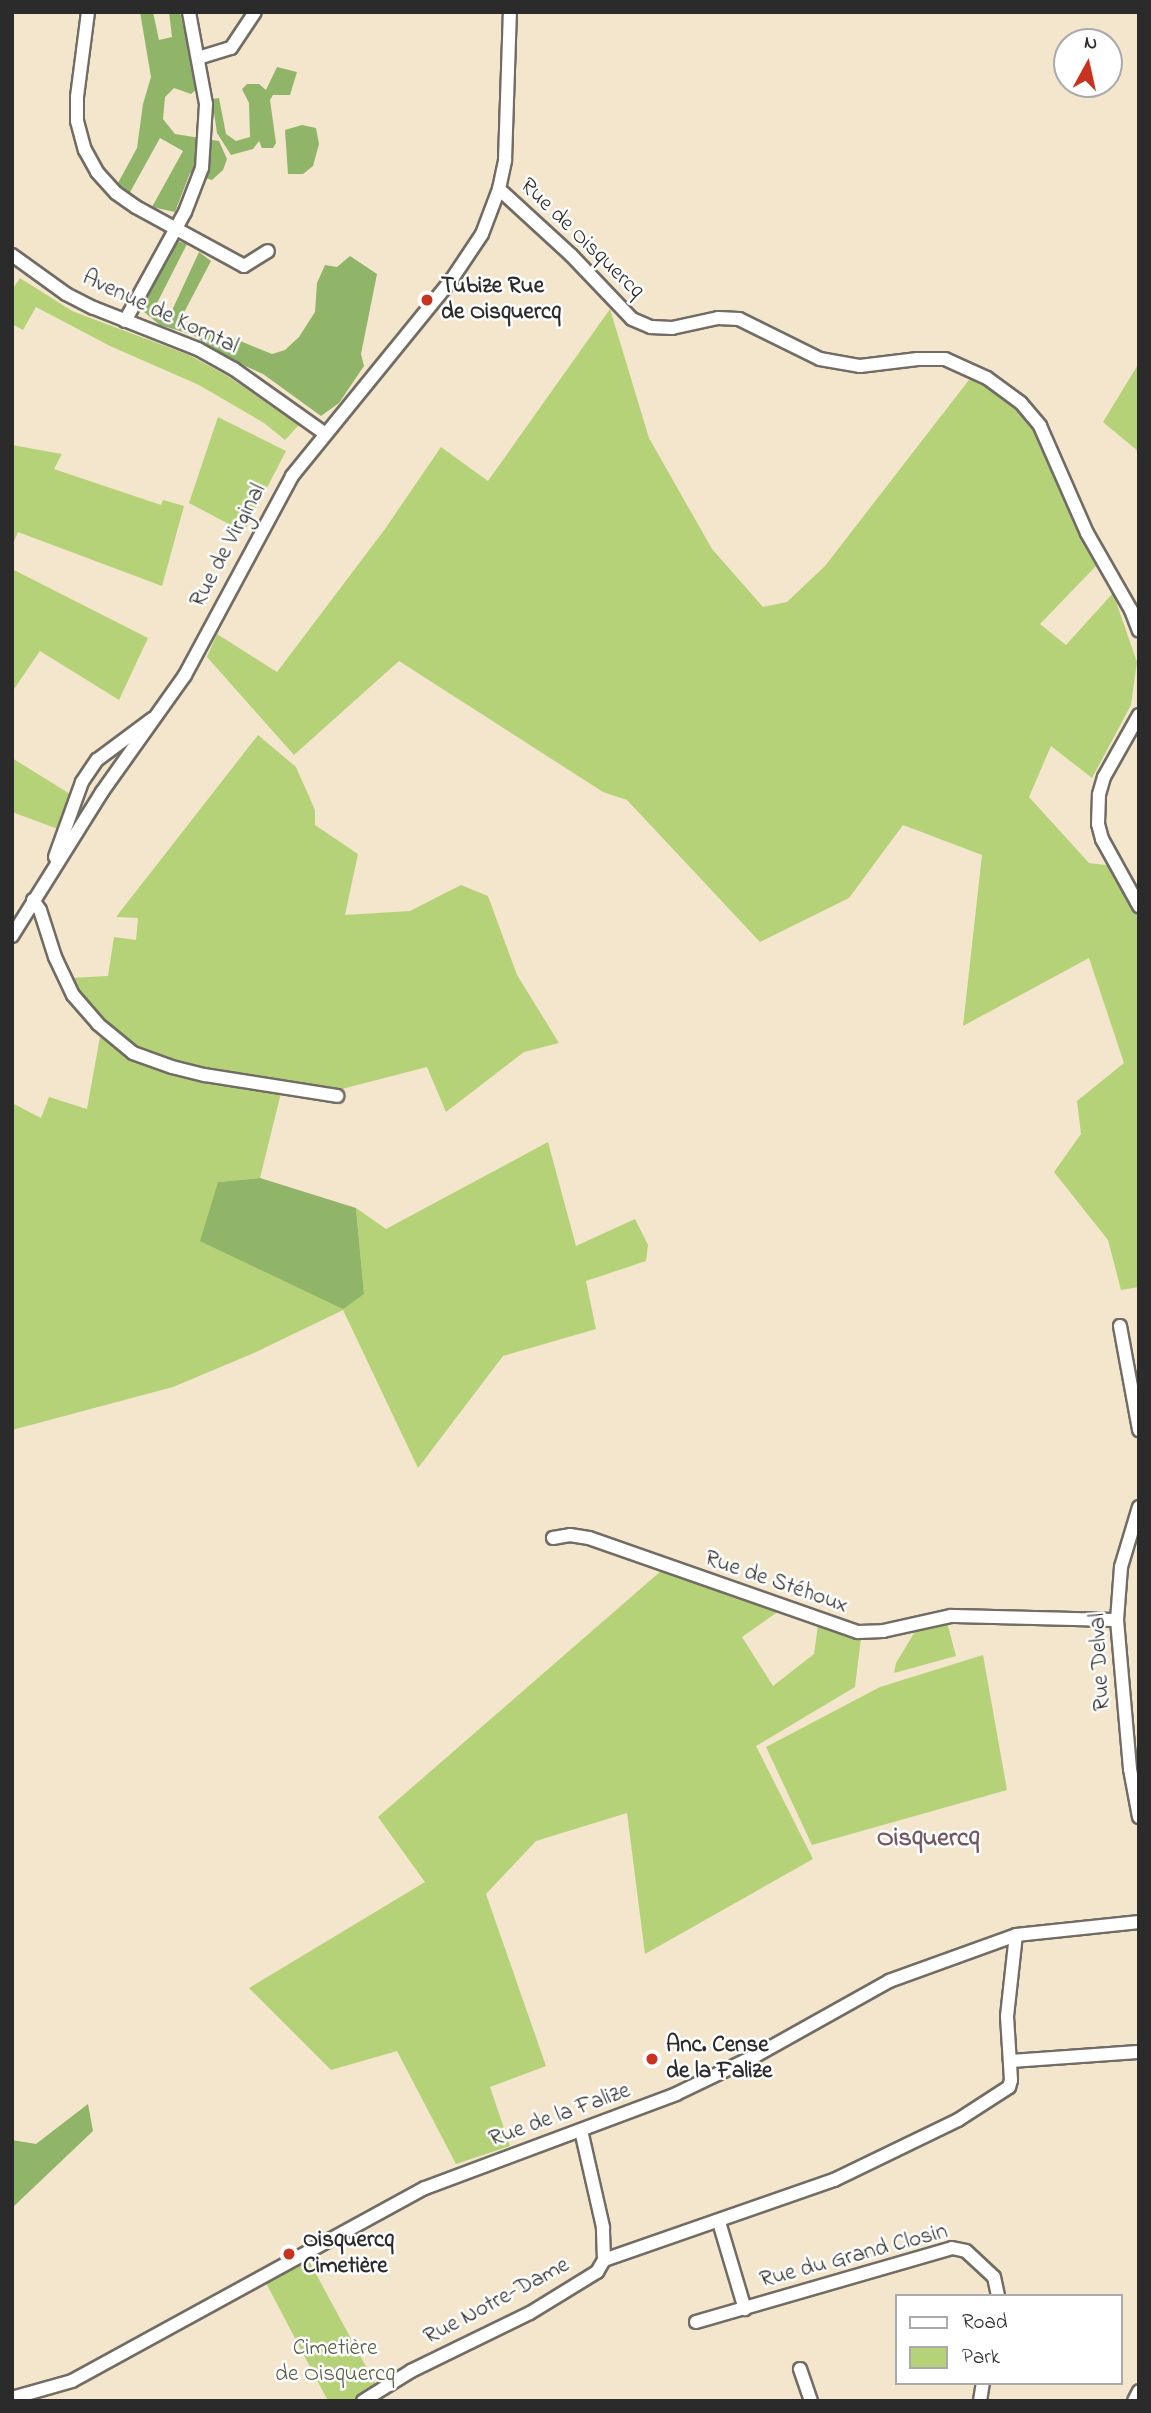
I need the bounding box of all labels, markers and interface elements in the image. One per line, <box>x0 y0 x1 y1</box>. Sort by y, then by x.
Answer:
north arrow <box>1053 28 1123 98</box>
text: N <box>1082 29 1099 58</box>
street label: Rue de Oisquercq <box>513 173 649 305</box>
street label: Avenue de Korntal <box>78 265 242 361</box>
place label: Tubize Rue de Oisquercq <box>441 273 561 327</box>
marker: Tubize Rue de Oisquercq <box>419 292 435 308</box>
street label: Rue de Virginal <box>185 479 273 613</box>
street label: Rue de Stéhoux <box>701 1546 851 1620</box>
street label: Rue Delval <box>1085 1612 1117 1712</box>
district label: Oisquercq <box>877 1824 979 1856</box>
place label: Anc. Cense de la Falize <box>666 2032 772 2086</box>
marker: Anc. Cense de la Falize <box>644 2051 660 2067</box>
street label: Rue de la Falize <box>486 2078 634 2154</box>
street label: Rue du Grand Closin <box>757 2219 951 2295</box>
place label: Oisquercq Cimetière <box>303 2227 394 2281</box>
marker: Oisquercq Cimetière <box>281 2246 297 2262</box>
street label: Rue Notre-Dame <box>420 2252 574 2352</box>
legend <box>895 2294 1123 2385</box>
text: Road <box>962 2308 1008 2338</box>
park label: Cimetière de Oisquercq <box>275 2335 395 2389</box>
text: Park <box>962 2343 1000 2373</box>

